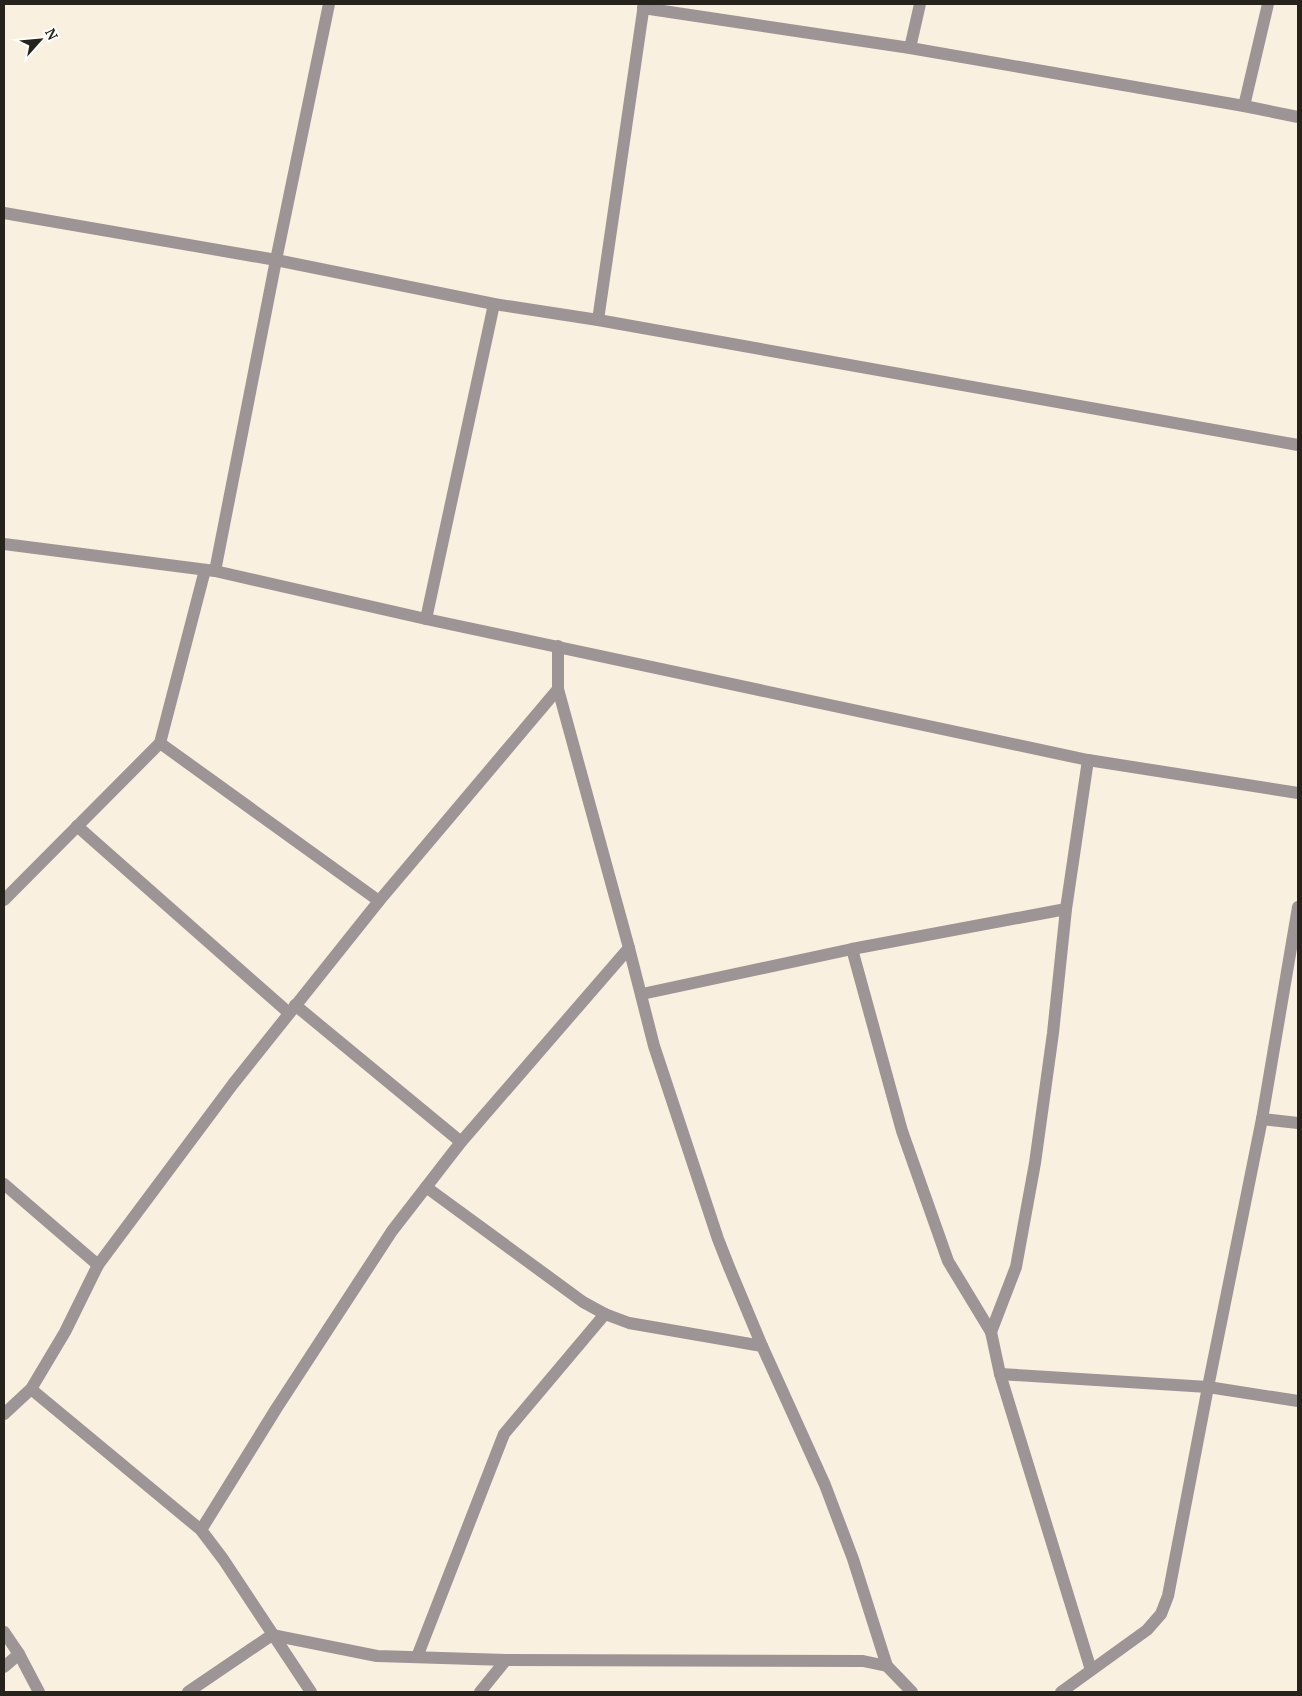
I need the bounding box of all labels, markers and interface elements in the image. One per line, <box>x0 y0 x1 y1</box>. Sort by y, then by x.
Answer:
north arrow <box>15 15 65 65</box>
text: N <box>41 25 63 43</box>

